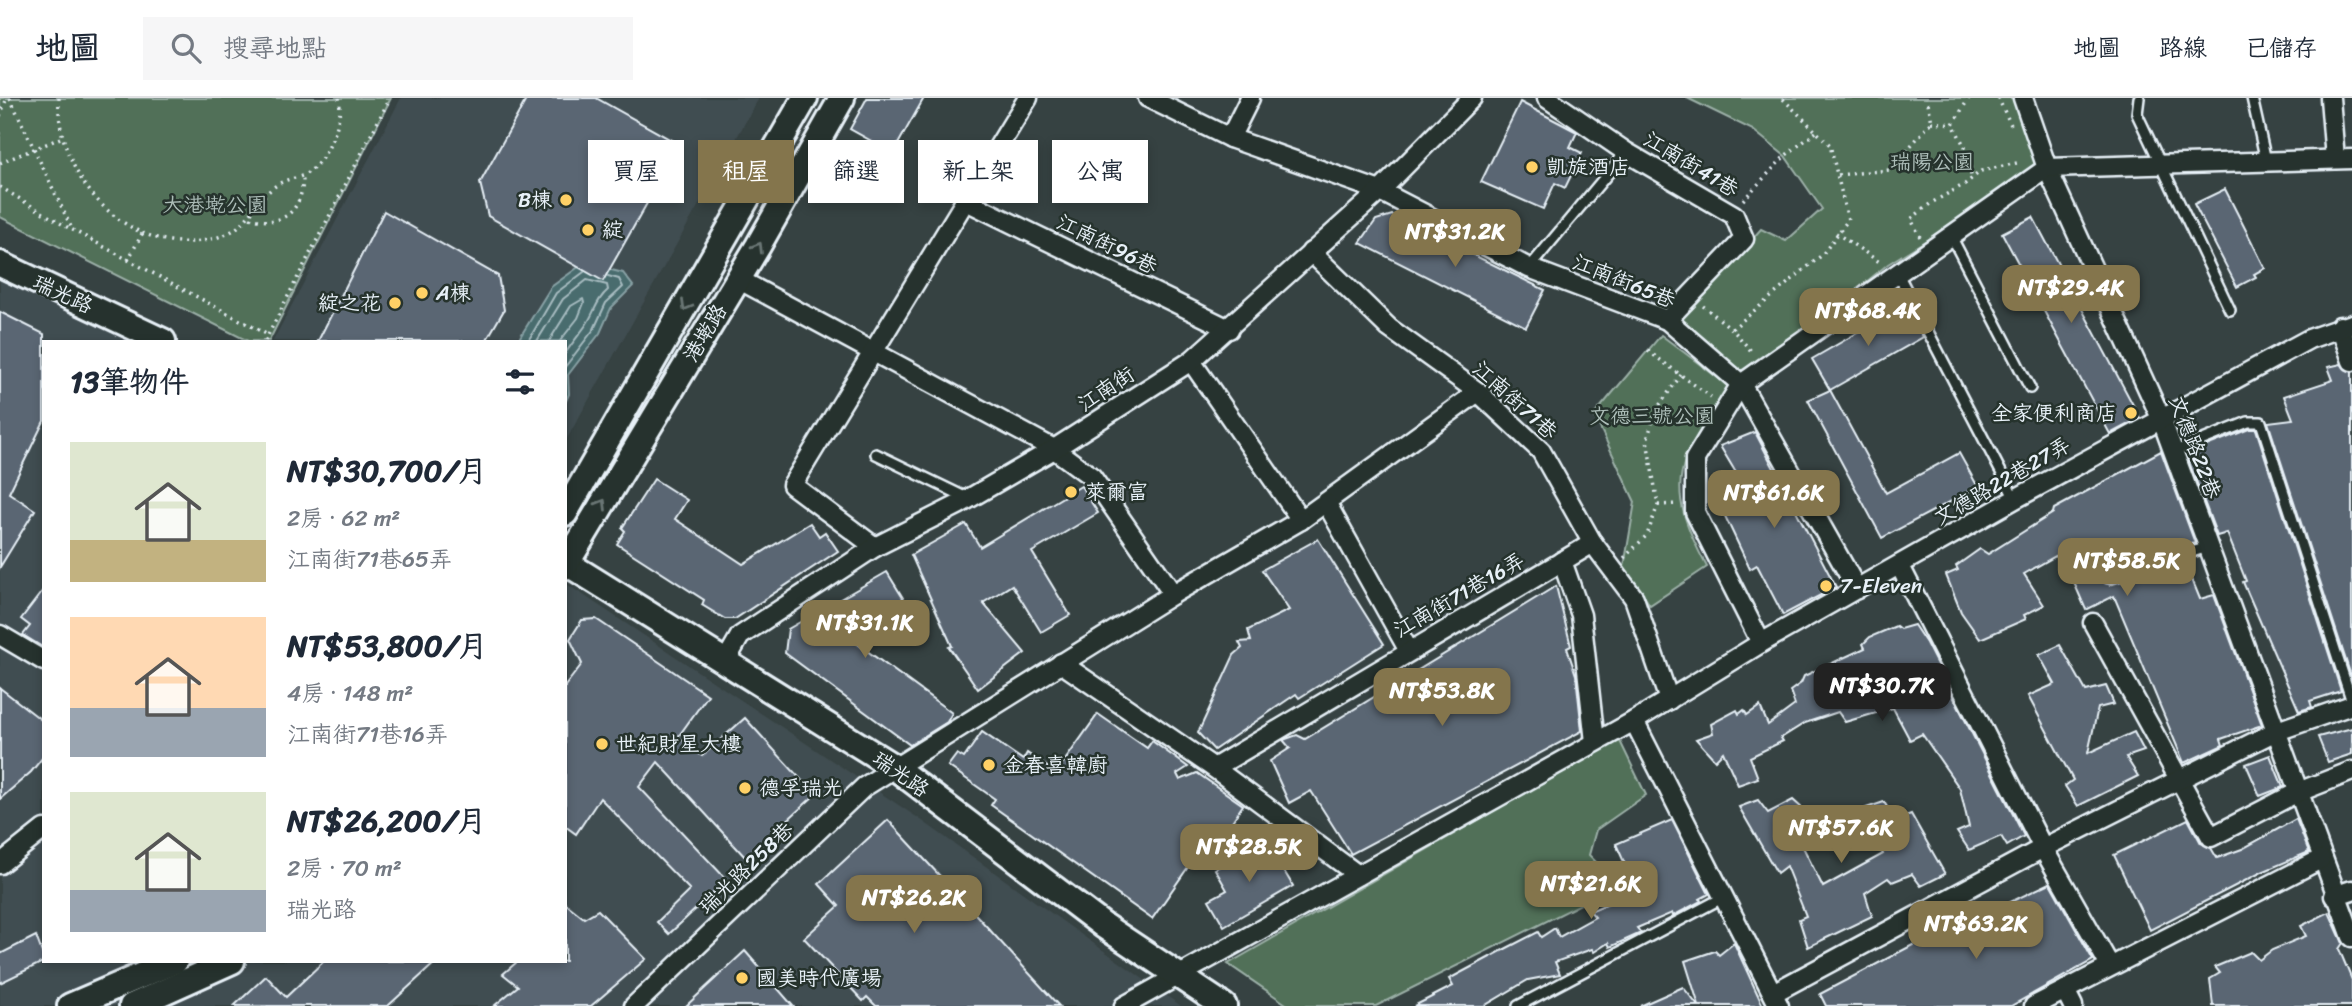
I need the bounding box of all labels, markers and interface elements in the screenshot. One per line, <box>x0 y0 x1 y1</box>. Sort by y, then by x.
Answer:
search box <box>143 17 633 80</box>
text: 地圖 <box>35 19 101 77</box>
text: 搜尋地點 <box>223 25 327 71</box>
text: 地圖 <box>2073 27 2121 69</box>
text: 路線 <box>2159 27 2207 69</box>
text: 已儲存 <box>2245 27 2317 69</box>
icon: search <box>167 29 205 67</box>
street label: 江南街41巷 <box>1636 120 1746 208</box>
chip: 買屋 <box>588 140 684 203</box>
chip: 租屋 <box>698 140 794 203</box>
chip: 篩選 <box>808 140 904 203</box>
chip: 新上架 <box>918 140 1038 203</box>
chip: 公寓 <box>1052 140 1148 203</box>
park label: 瑞陽公園 <box>1890 143 1974 181</box>
place label: 凱旋酒店 <box>1546 148 1630 186</box>
marker: 凱旋酒店 <box>1524 159 1540 175</box>
place label: B棟 <box>518 181 552 219</box>
park label: 大港墘公園 <box>163 186 268 224</box>
marker: B棟 <box>558 192 574 208</box>
street label: 江南街96巷 <box>1050 203 1164 285</box>
pin: NT$31.2K <box>1383 209 1527 269</box>
place label: 綻 <box>602 211 623 249</box>
text: NT$31.2K <box>1405 211 1505 252</box>
marker: 綻 <box>580 222 596 238</box>
one-way arrow <box>749 241 762 254</box>
street label: 江南街65巷 <box>1566 243 1682 319</box>
street label: 瑞光路 <box>26 263 100 325</box>
pin: NT$29.4K <box>1999 266 2143 325</box>
text: NT$29.4K <box>2018 267 2124 308</box>
place label: A棟 <box>435 274 471 312</box>
place label: 綻之花 <box>318 284 381 322</box>
marker: A棟 <box>414 285 430 301</box>
pin: NT$68.4K <box>1796 288 1940 348</box>
text: NT$68.4K <box>1815 290 1921 331</box>
marker: 綻之花 <box>387 295 403 311</box>
street label: 港墘路 <box>672 296 738 370</box>
one-way arrow <box>681 298 694 311</box>
street label: 江南街71巷 <box>1463 351 1567 449</box>
text: 13筆物件 <box>70 355 189 409</box>
street label: 江南街 <box>1069 356 1143 422</box>
icon: filters <box>501 363 539 401</box>
street label: 文德路22巷 <box>2158 390 2232 504</box>
place label: 全家便利商店 <box>1991 394 2117 432</box>
park label: 文德三號公園 <box>1589 397 1715 435</box>
marker: 全家便利商店 <box>2123 405 2139 421</box>
street label: 文德路22巷27弄 <box>1926 426 2078 536</box>
text: NT$30,700/月 <box>287 444 487 498</box>
icon: home <box>126 470 210 554</box>
pin: NT$61.6K <box>1702 470 1846 530</box>
text: NT$61.6K <box>1724 472 1824 513</box>
place label: 萊爾富 <box>1085 473 1148 511</box>
marker: 萊爾富 <box>1063 484 1079 500</box>
text: 2房 · 62 m² <box>287 498 400 539</box>
one-way arrow <box>593 498 606 511</box>
pin: NT$58.5K <box>2055 538 2199 598</box>
text: 江南街71巷65弄 <box>287 539 452 580</box>
text: NT$58.5K <box>2074 540 2180 581</box>
street label: 江南街71巷16弄 <box>1386 542 1532 648</box>
place label: 7-Eleven <box>1840 567 1922 605</box>
marker: 7-Eleven <box>1818 578 1834 594</box>
pin: NT$31.1K <box>793 601 937 660</box>
text: NT$31.1K <box>817 602 913 643</box>
text: NT$53,800/月 <box>287 619 488 673</box>
icon: home <box>126 645 210 729</box>
pin: NT$30.7K <box>1810 664 1954 723</box>
text: NT$30.7K <box>1830 665 1934 706</box>
pin: NT$53.8K <box>1370 668 1514 728</box>
text: NT$53.8K <box>1390 670 1494 711</box>
text: 4房 · 148 m² <box>287 673 413 714</box>
text: 江南街71巷16弄 <box>287 714 448 755</box>
place label: 世紀財星大樓 <box>616 725 742 763</box>
marker: 世紀財星大樓 <box>594 736 610 752</box>
street label: 瑞光路 <box>864 740 938 808</box>
place label: 金春喜韓廚 <box>1003 746 1108 784</box>
marker: 金春喜韓廚 <box>981 757 997 773</box>
place label: 德孚瑞光 <box>759 769 843 807</box>
marker: 德孚瑞光 <box>737 780 753 796</box>
text: NT$26,200/月 <box>287 794 486 848</box>
pin: NT$57.6K <box>1769 806 1913 865</box>
text: NT$57.6K <box>1789 807 1893 848</box>
street label: 瑞光路258巷 <box>689 812 803 924</box>
icon: home <box>126 820 210 904</box>
pin: NT$28.5K <box>1177 824 1321 884</box>
text: NT$28.5K <box>1196 826 1302 867</box>
text: 2房 · 70 m² <box>287 848 402 889</box>
pin: NT$21.6K <box>1519 862 1663 921</box>
text: NT$21.6K <box>1541 863 1641 904</box>
pin: NT$26.2K <box>842 876 986 935</box>
text: NT$26.2K <box>862 877 966 918</box>
text: 瑞光路 <box>287 889 356 930</box>
pin: NT$63.2K <box>1904 902 2048 961</box>
text: NT$63.2K <box>1924 903 2028 944</box>
place label: 國美時代廣場 <box>756 959 882 997</box>
marker: 國美時代廣場 <box>734 970 750 986</box>

